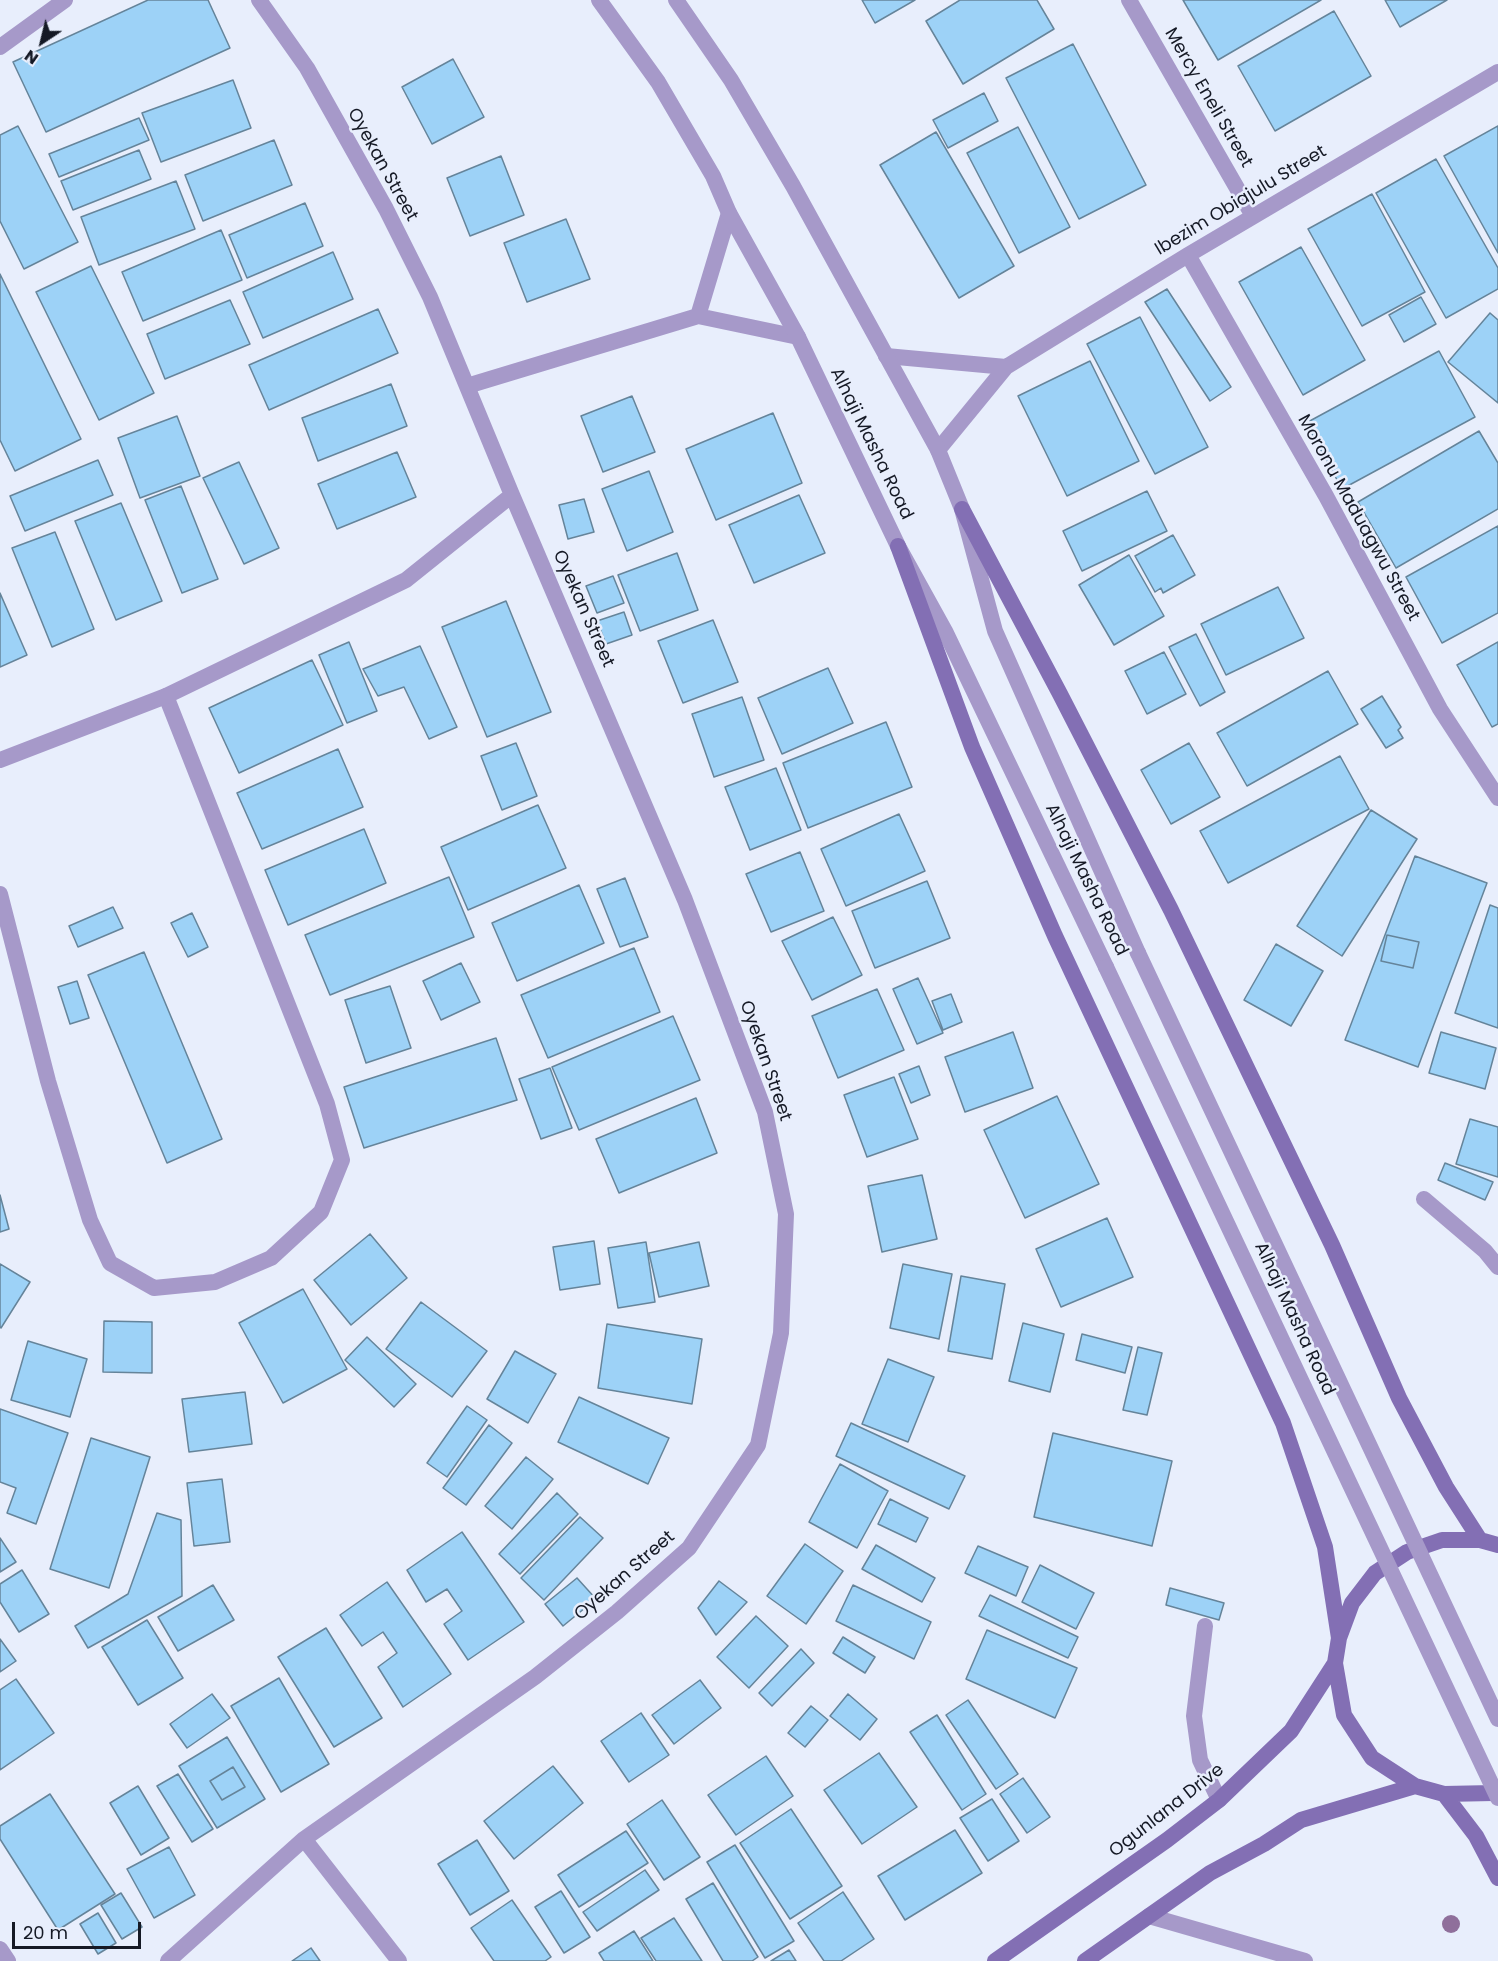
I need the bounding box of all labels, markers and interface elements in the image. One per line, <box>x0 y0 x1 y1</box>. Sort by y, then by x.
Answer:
north arrow <box>12 12 72 72</box>
street label: Mercy Eneli Street <box>1159 24 1257 172</box>
text: N <box>20 44 43 70</box>
street label: Oyekan Street <box>342 105 422 225</box>
street label: Ibezim Obiajulu Street <box>1151 141 1331 261</box>
street label: Alhaji Masha Road <box>825 365 917 523</box>
street label: Moronu Maduagwu Street <box>1292 411 1424 625</box>
street label: Oyekan Street <box>548 547 618 671</box>
street label: Alhaji Masha Road <box>1040 801 1132 959</box>
street label: Oyekan Street <box>734 998 796 1124</box>
street label: Alhaji Masha Road <box>1249 1239 1339 1399</box>
street label: Oyekan Street <box>570 1527 680 1625</box>
street label: Ogunlana Drive <box>1105 1760 1229 1862</box>
scale bar <box>15 1910 144 1948</box>
text: 20 m <box>23 1920 68 1945</box>

